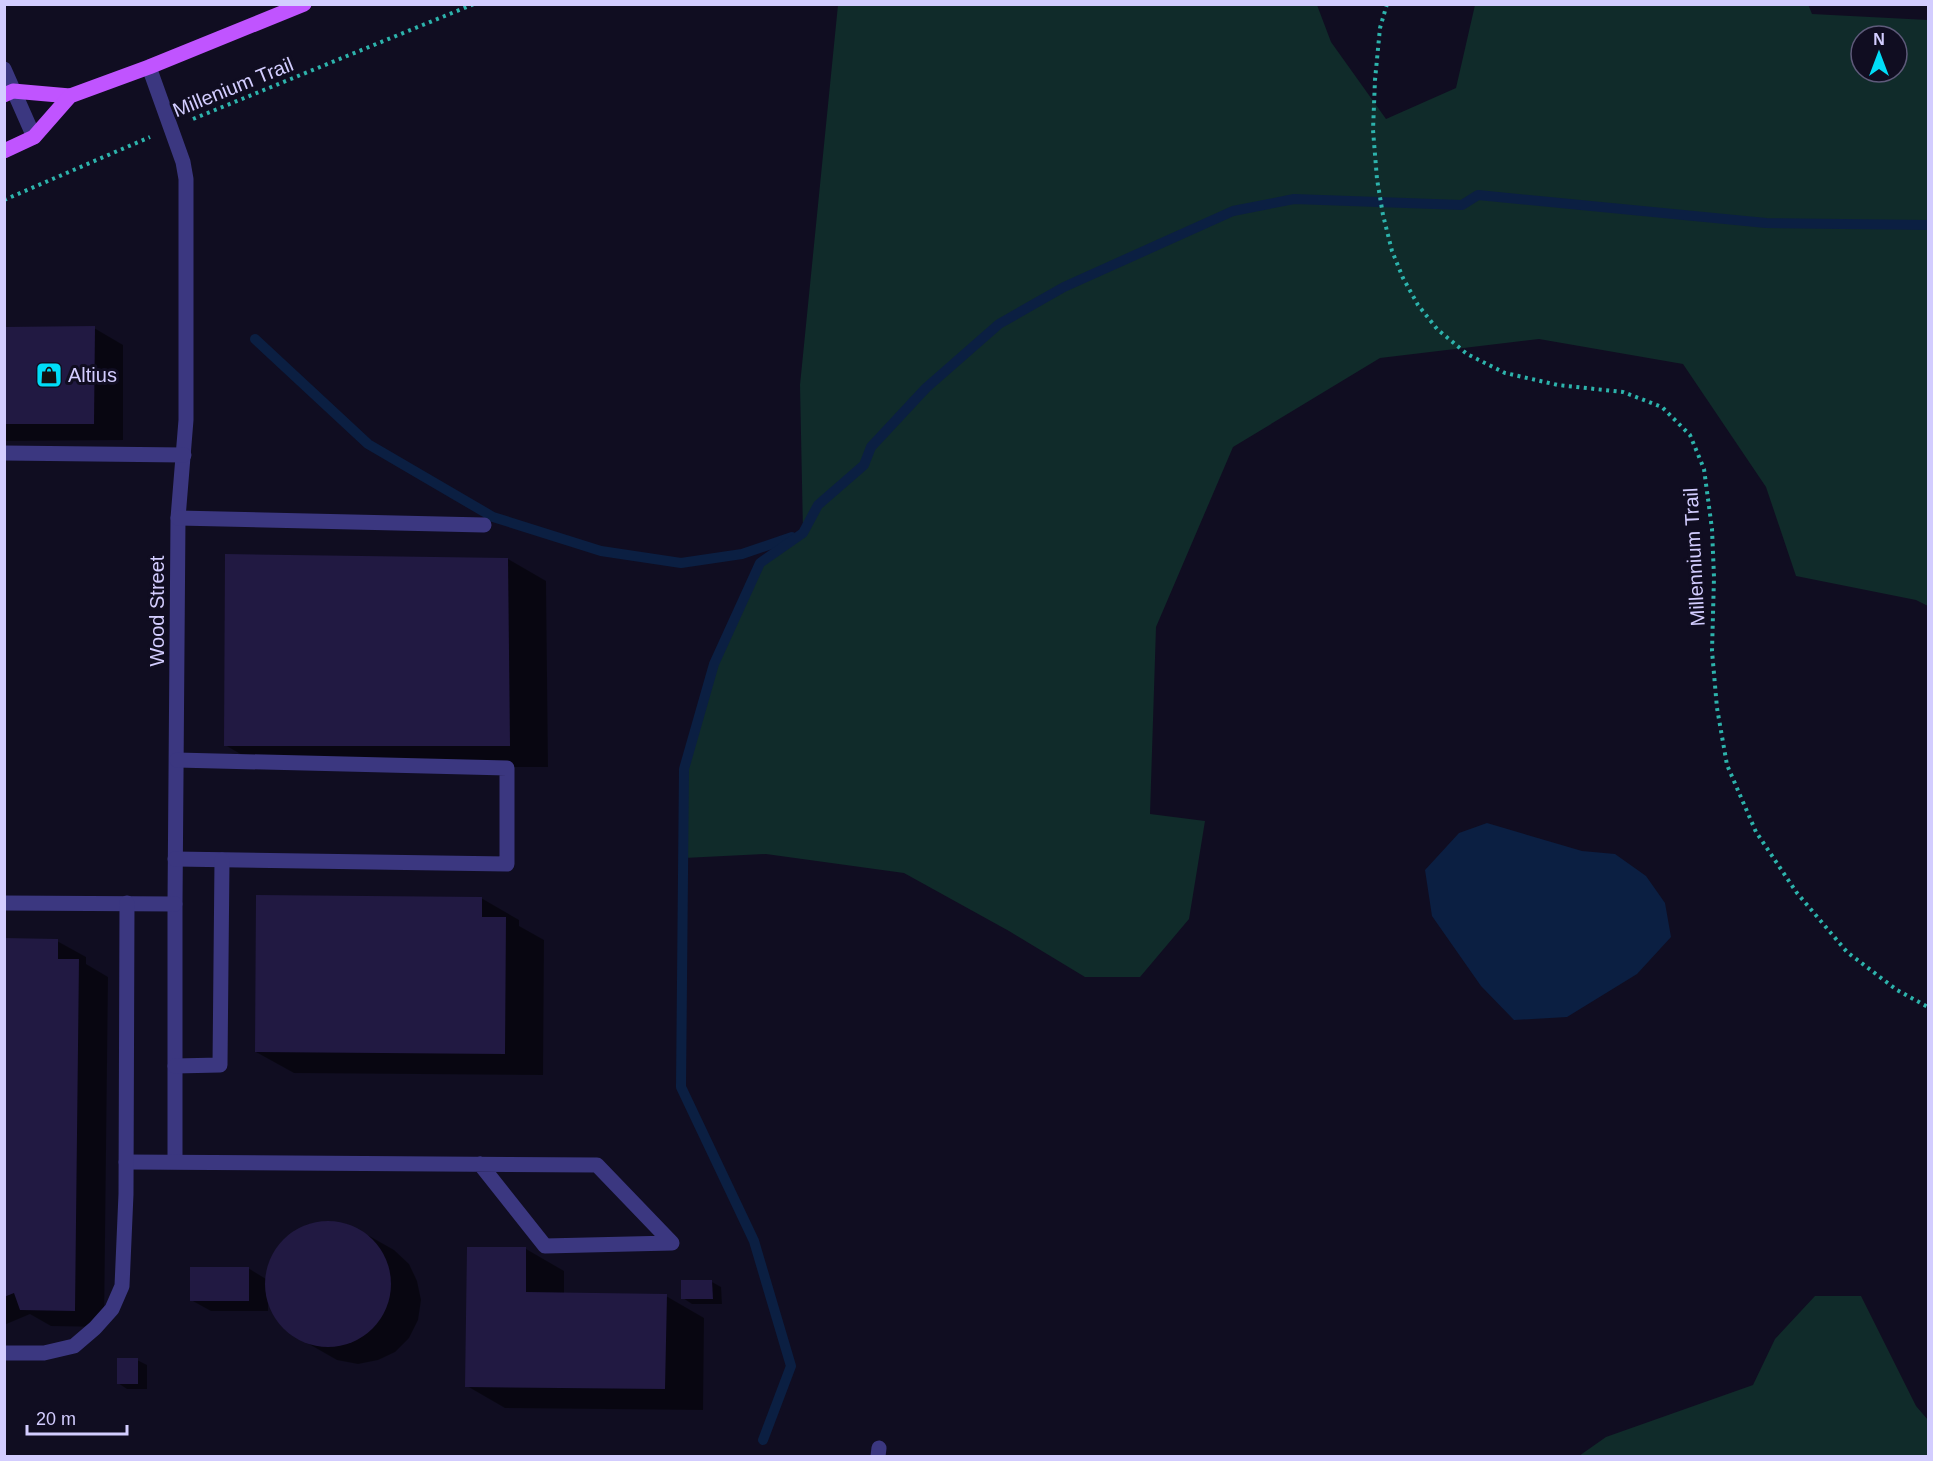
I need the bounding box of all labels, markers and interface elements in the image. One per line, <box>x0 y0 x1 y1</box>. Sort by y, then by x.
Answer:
north arrow <box>1849 24 1909 84</box>
text: N <box>1873 31 1885 48</box>
street label: Millenium Trail <box>170 53 296 121</box>
shop icon: Altius <box>34 360 64 390</box>
place label: Altius <box>68 364 117 386</box>
street label: Millennium Trail <box>1679 487 1709 627</box>
street label: Wood Street <box>146 555 168 666</box>
scale bar <box>27 1398 128 1436</box>
text: 20 m <box>36 1409 76 1429</box>

